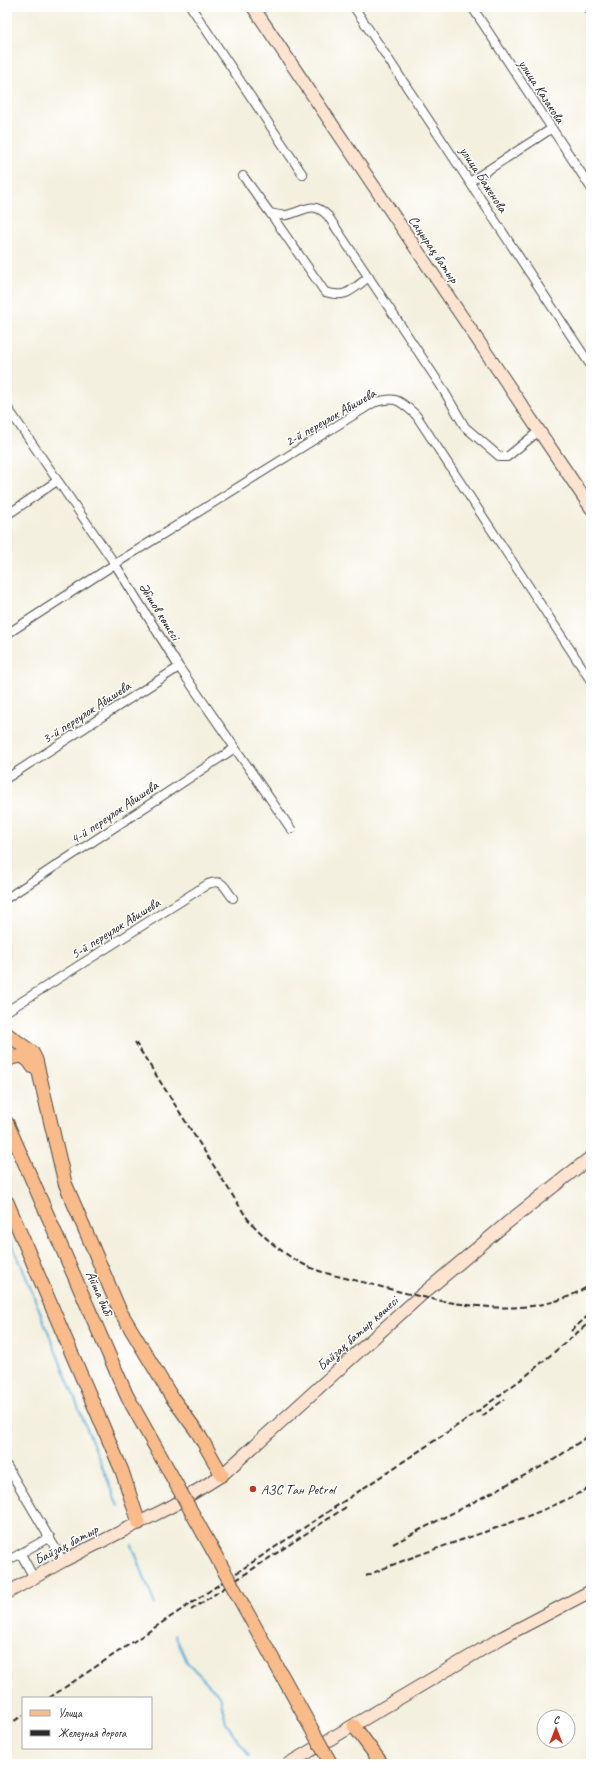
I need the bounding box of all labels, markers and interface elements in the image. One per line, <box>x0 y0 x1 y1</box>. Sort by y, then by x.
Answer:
street label: улица Казакова <box>514 55 569 127</box>
street label: улица Баженова <box>455 142 512 216</box>
street label: Саңырақ батыр <box>405 212 463 287</box>
street label: 2-й переулок Абишева <box>282 384 379 450</box>
street label: Әбішов көшесі <box>135 579 185 645</box>
street label: 3-й переулок Абишева <box>39 677 134 747</box>
street label: 4-й переулок Абишева <box>67 776 162 848</box>
street label: 5-й переулок Абишева <box>68 894 164 963</box>
street label: Айша бибі <box>82 1268 118 1320</box>
street label: Байзақ батыр көшесі <box>313 1291 403 1374</box>
place label: АЗС Тан Petrol <box>261 1481 338 1498</box>
marker: АЗС Тан Petrol <box>248 1484 258 1494</box>
street label: Байзақ батыр <box>31 1520 102 1568</box>
legend <box>22 1697 152 1749</box>
text: Улица <box>58 1705 83 1721</box>
north arrow <box>536 1709 576 1749</box>
text: С <box>553 1712 560 1726</box>
text: Железная дорога <box>58 1725 127 1741</box>

